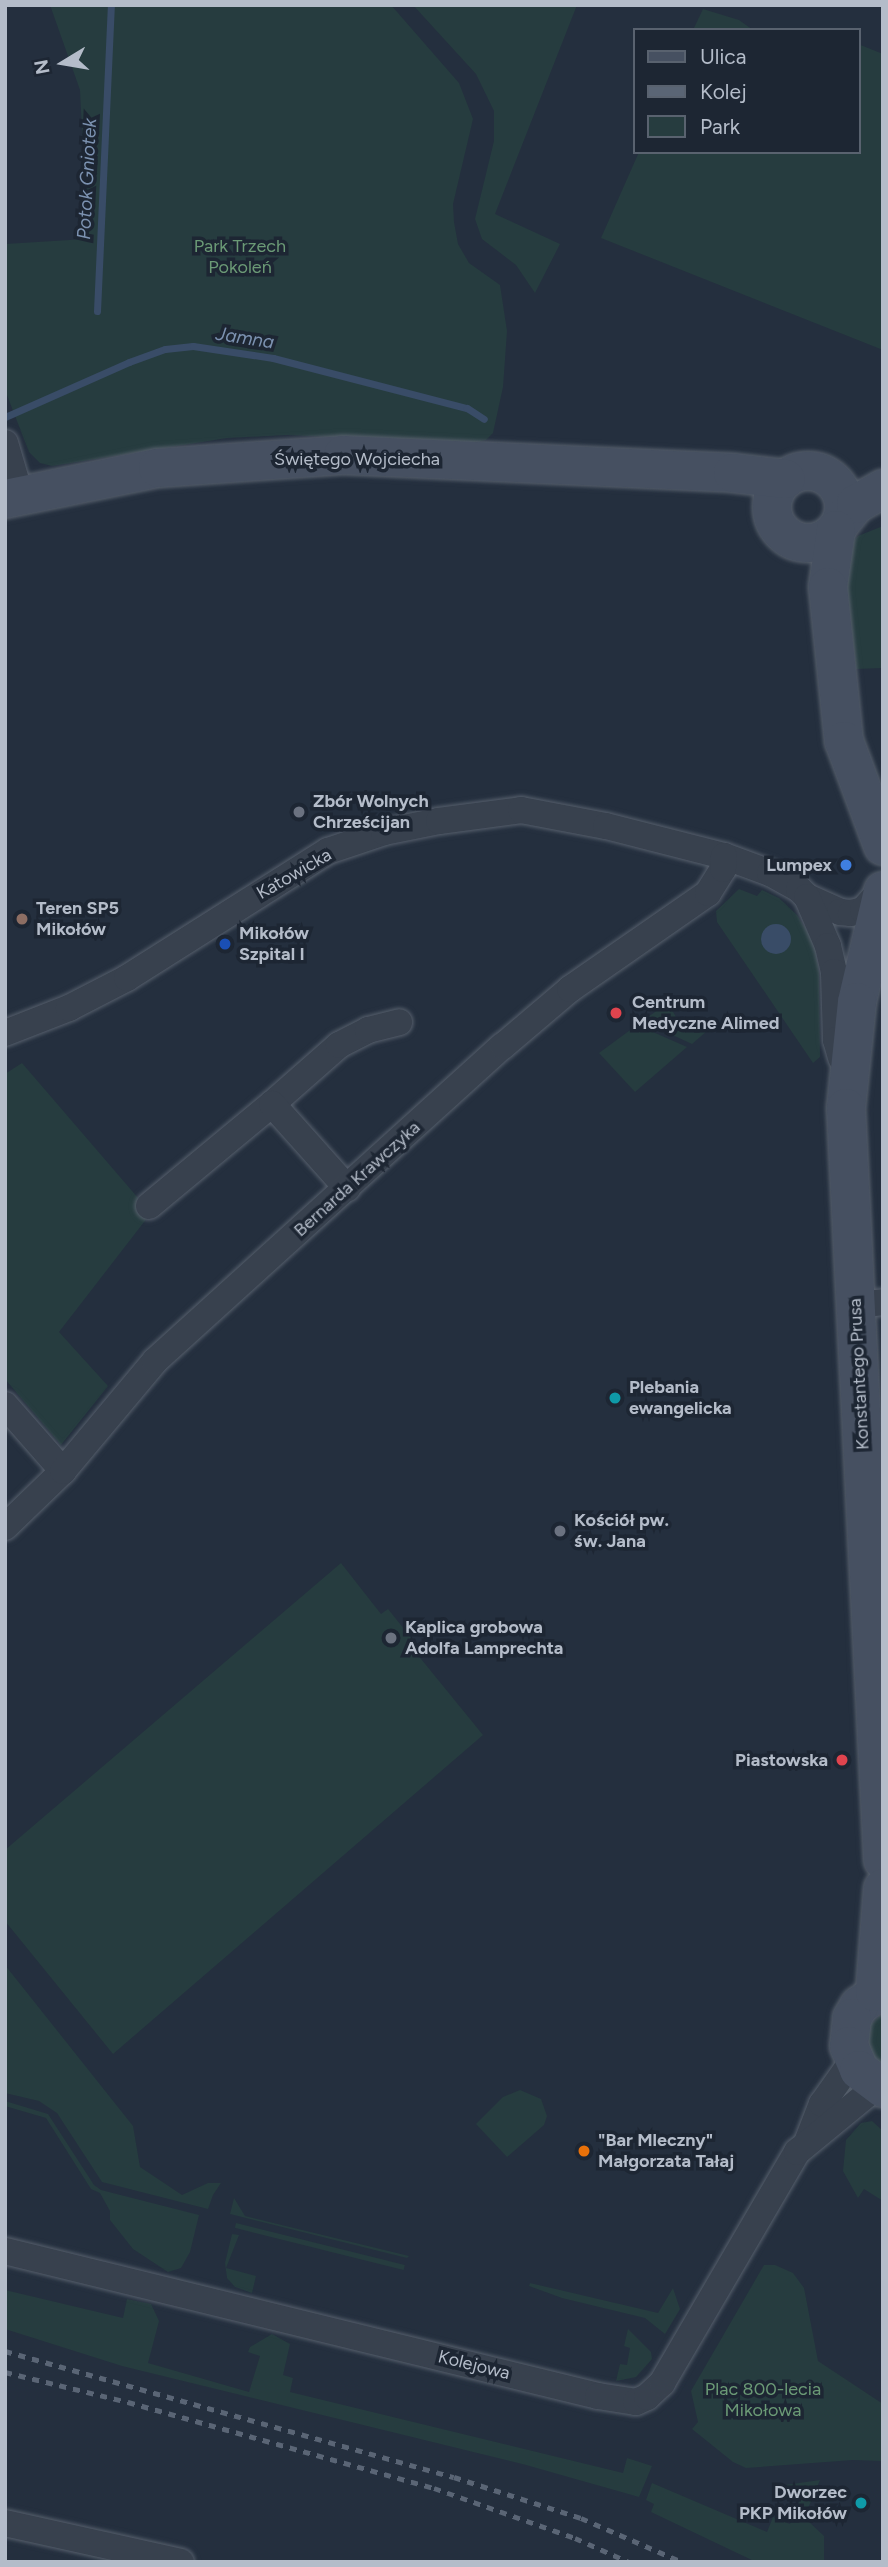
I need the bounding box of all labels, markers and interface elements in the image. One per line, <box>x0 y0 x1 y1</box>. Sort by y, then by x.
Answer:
north arrow <box>28 28 98 98</box>
legend <box>632 28 860 154</box>
text: Ulica <box>700 44 746 69</box>
text: N <box>29 58 55 77</box>
text: Kolej <box>700 79 747 104</box>
text: Park <box>700 114 740 139</box>
water label: Potok Gniotek <box>72 118 102 240</box>
park label: Park Trzech Pokoleń <box>194 236 286 278</box>
water label: Jamna <box>214 322 276 354</box>
street label: Świętego Wojciecha <box>274 448 440 470</box>
place label: Zbór Wolnych Chrześcijan <box>313 791 429 834</box>
marker: Zbór Wolnych Chrześcijan <box>291 804 307 820</box>
street label: Katowicka <box>253 844 335 904</box>
place label: Lumpex <box>766 854 832 876</box>
marker: Lumpex <box>838 857 854 873</box>
place label: Teren SP5 Mikołów <box>36 898 119 940</box>
marker: Teren SP5 Mikołów <box>14 911 30 927</box>
place label: Mikołów Szpital I <box>239 923 309 965</box>
marker: Mikołów Szpital I <box>217 936 233 952</box>
place label: Centrum Medyczne Alimed <box>632 992 779 1034</box>
marker: Centrum Medyczne Alimed <box>606 1003 626 1023</box>
street label: Bernarda Krawczyka <box>290 1117 424 1241</box>
street label: Konstantego Prusa <box>844 1298 874 1450</box>
place label: Plebania ewangelicka <box>629 1377 732 1420</box>
marker: Plebania ewangelicka <box>607 1390 623 1406</box>
place label: Kościół pw. św. Jana <box>574 1510 669 1552</box>
marker: Kościół pw. św. Jana <box>552 1523 568 1539</box>
place label: Kaplica grobowa Adolfa Lamprechta <box>405 1617 563 1660</box>
marker: Kaplica grobowa Adolfa Lamprechta <box>383 1630 399 1646</box>
place label: Piastowska <box>735 1749 828 1771</box>
marker: Piastowska <box>834 1752 850 1768</box>
place label: "Bar Mleczny" Małgorzata Tałaj <box>598 2130 734 2172</box>
marker: "Bar Mleczny" Małgorzata Tałaj <box>576 2143 592 2159</box>
street label: Kolejowa <box>436 2346 512 2384</box>
park label: Plac 800-lecia Mikołowa <box>705 2379 821 2422</box>
place label: Dworzec PKP Mikołów <box>739 2482 847 2524</box>
marker: Dworzec PKP Mikołów <box>853 2495 869 2511</box>

